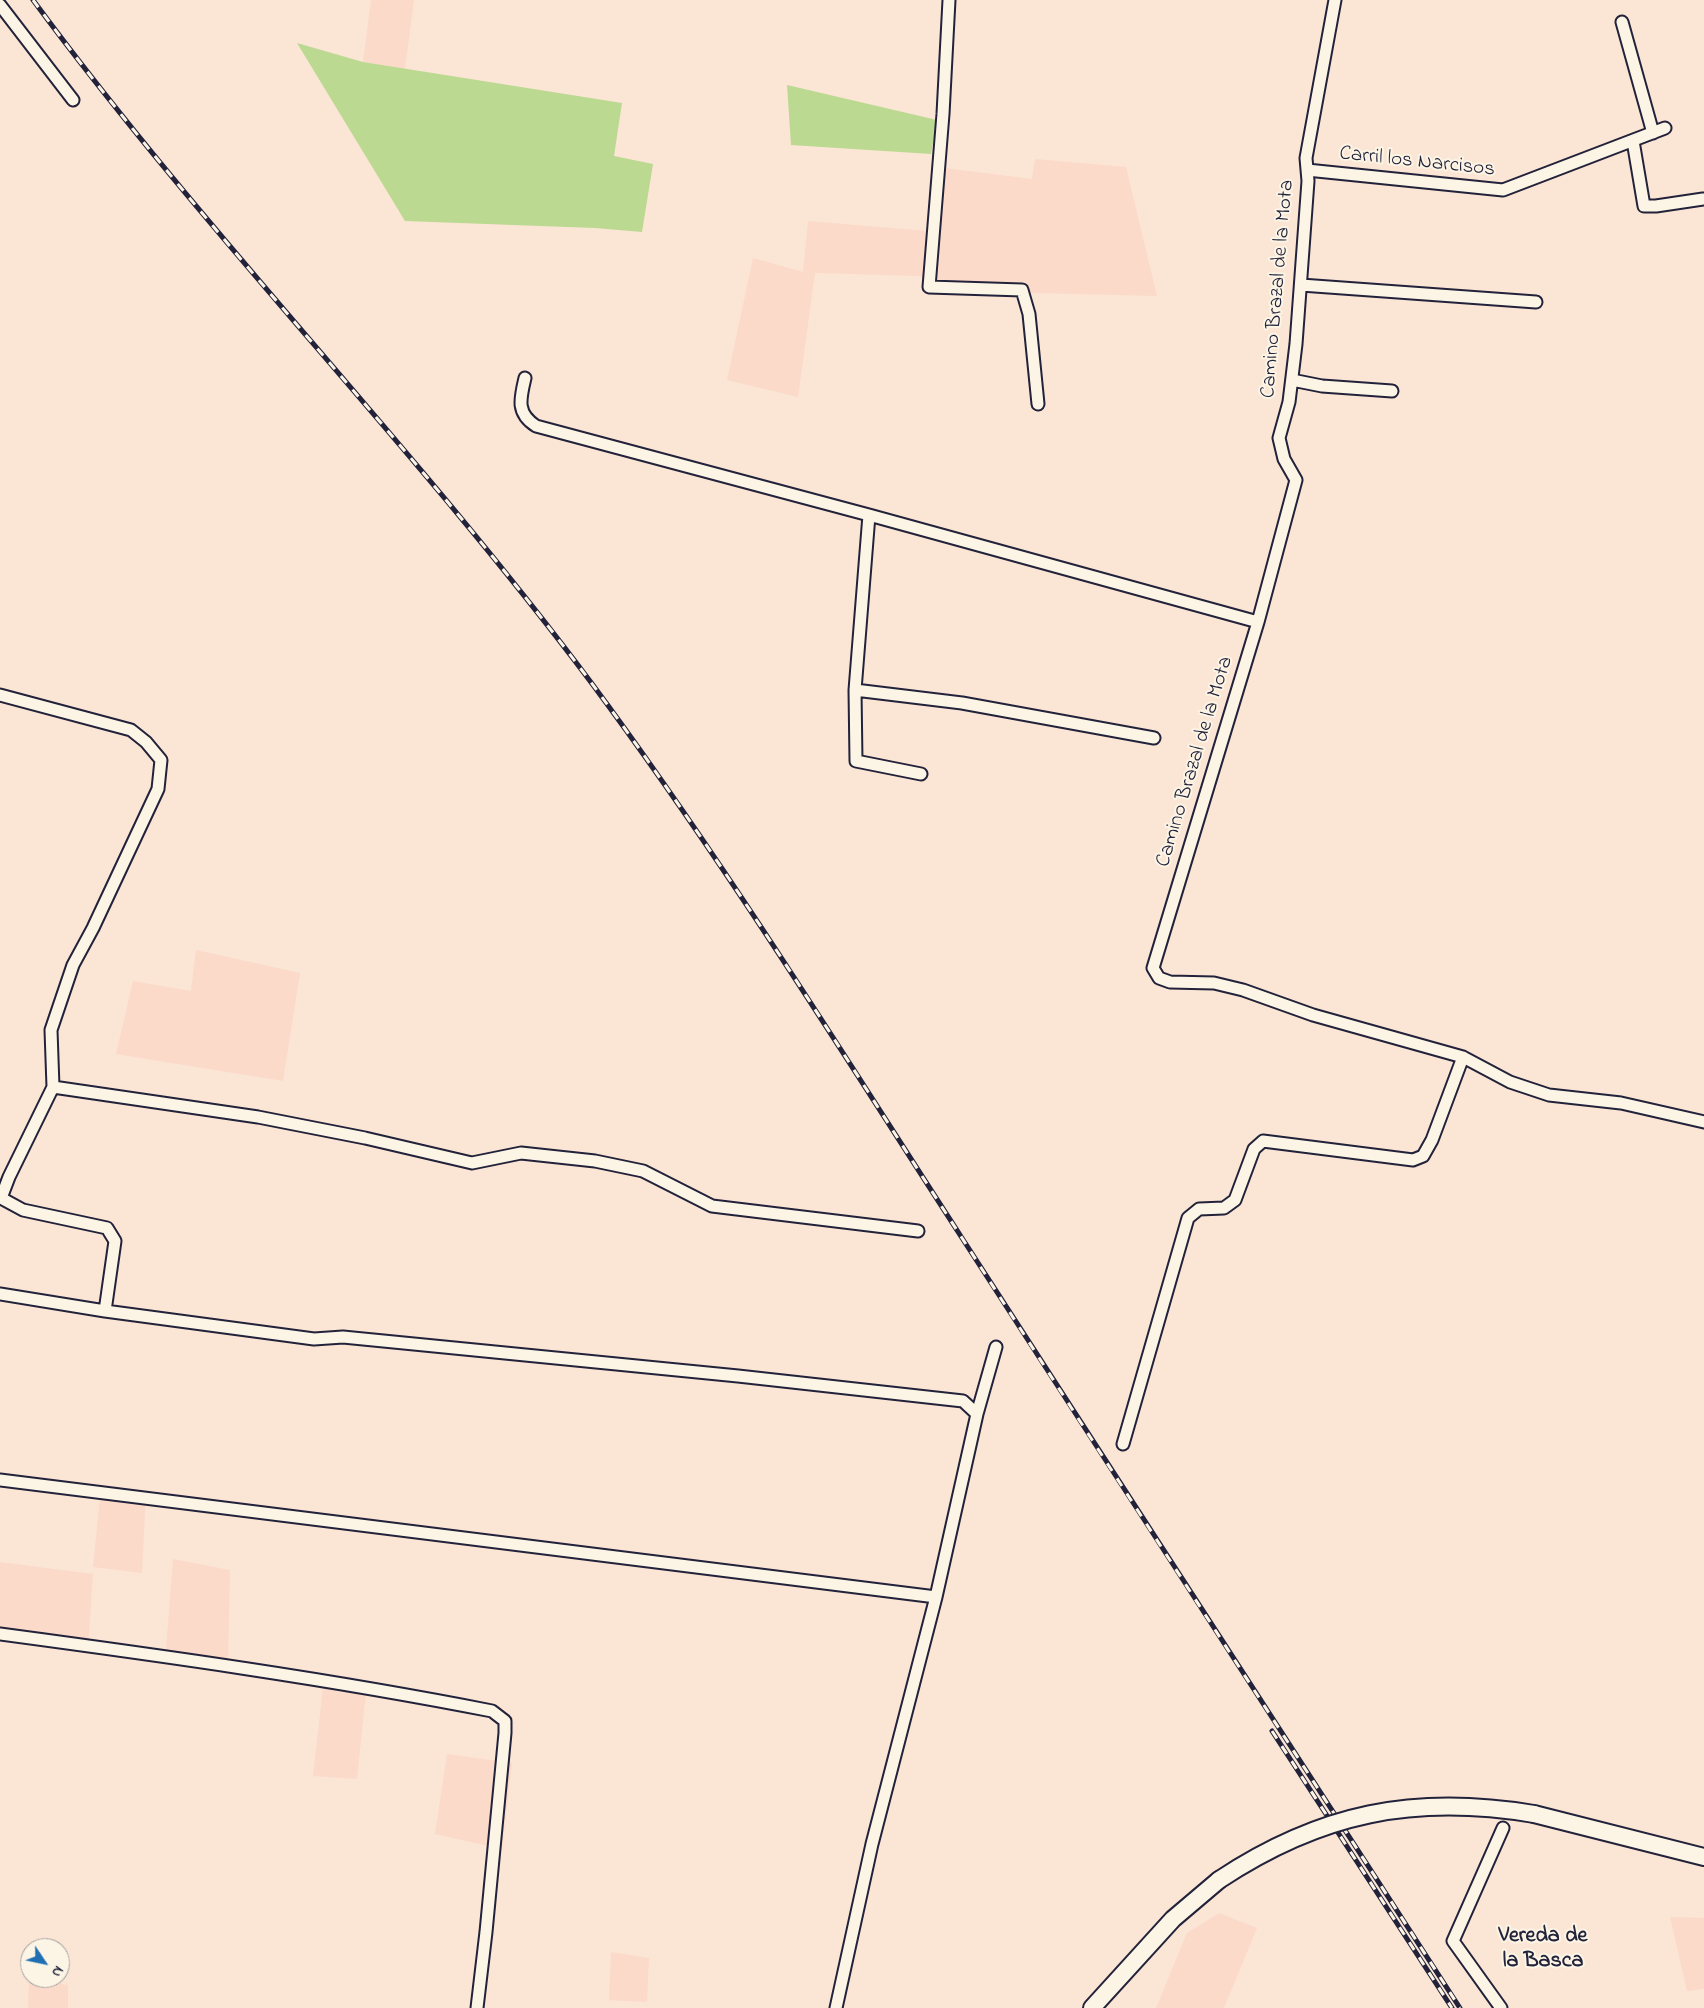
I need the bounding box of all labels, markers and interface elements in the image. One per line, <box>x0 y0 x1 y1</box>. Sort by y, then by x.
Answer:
street label: Carril los Narcisos <box>1338 142 1496 184</box>
street label: Camino Brazal de la Mota <box>1257 179 1301 399</box>
street label: Camino Brazal de la Mota <box>1152 654 1240 870</box>
district label: Vereda de la Basca <box>1499 1924 1587 1975</box>
north arrow <box>20 1938 70 1988</box>
text: N <box>46 1961 68 1981</box>

